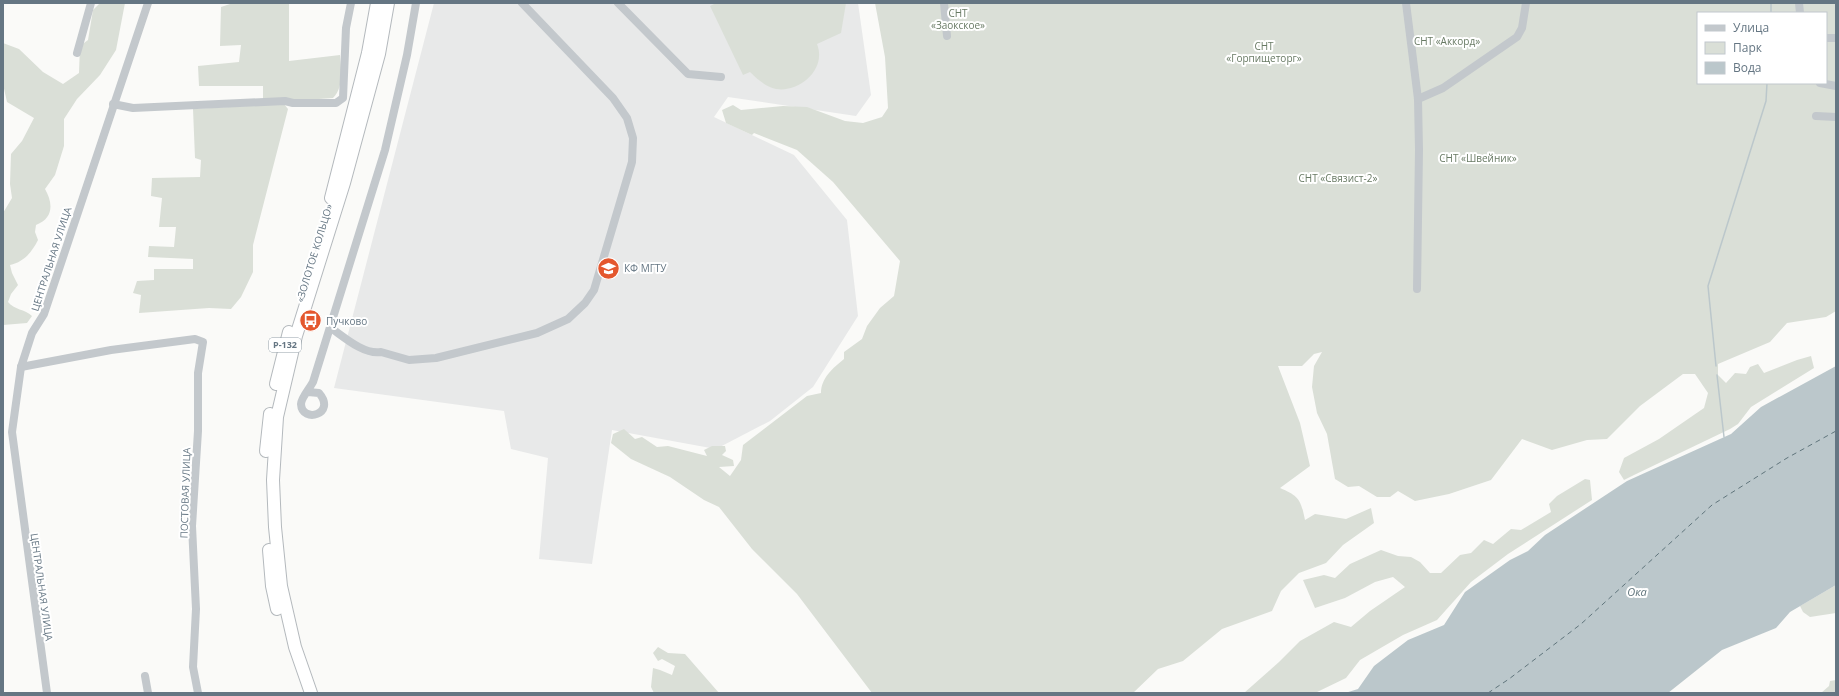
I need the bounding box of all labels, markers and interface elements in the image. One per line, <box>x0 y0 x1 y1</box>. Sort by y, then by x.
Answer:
park label: СНТ «Заокское» <box>931 6 985 32</box>
legend <box>1697 12 1827 84</box>
text: Улица <box>1733 19 1769 36</box>
park label: СНТ «Аккорд» <box>1414 34 1480 48</box>
park label: СНТ «Горпищеторг» <box>1226 39 1302 65</box>
text: Парк <box>1733 39 1763 56</box>
text: Вода <box>1733 59 1762 76</box>
park label: СНТ «Швейник» <box>1439 151 1517 165</box>
park label: СНТ «Связист-2» <box>1299 171 1377 185</box>
street label: «ЗОЛОТОЕ КОЛЬЦО» <box>292 202 336 304</box>
street label: ЦЕНТРАЛЬНАЯ УЛИЦА <box>28 205 75 313</box>
school or university icon: КФ МГТУ <box>596 255 622 281</box>
place label: КФ МГТУ <box>624 261 667 275</box>
bus stop icon: Пучково <box>298 308 324 334</box>
place label: Пучково <box>326 314 367 328</box>
road number: Р-132 <box>269 338 301 352</box>
street label: ПОСТОВАЯ УЛИЦА <box>176 447 194 539</box>
street label: ЦЕНТРАЛЬНАЯ УЛИЦА <box>28 532 57 642</box>
water label: Ока <box>1627 584 1647 599</box>

